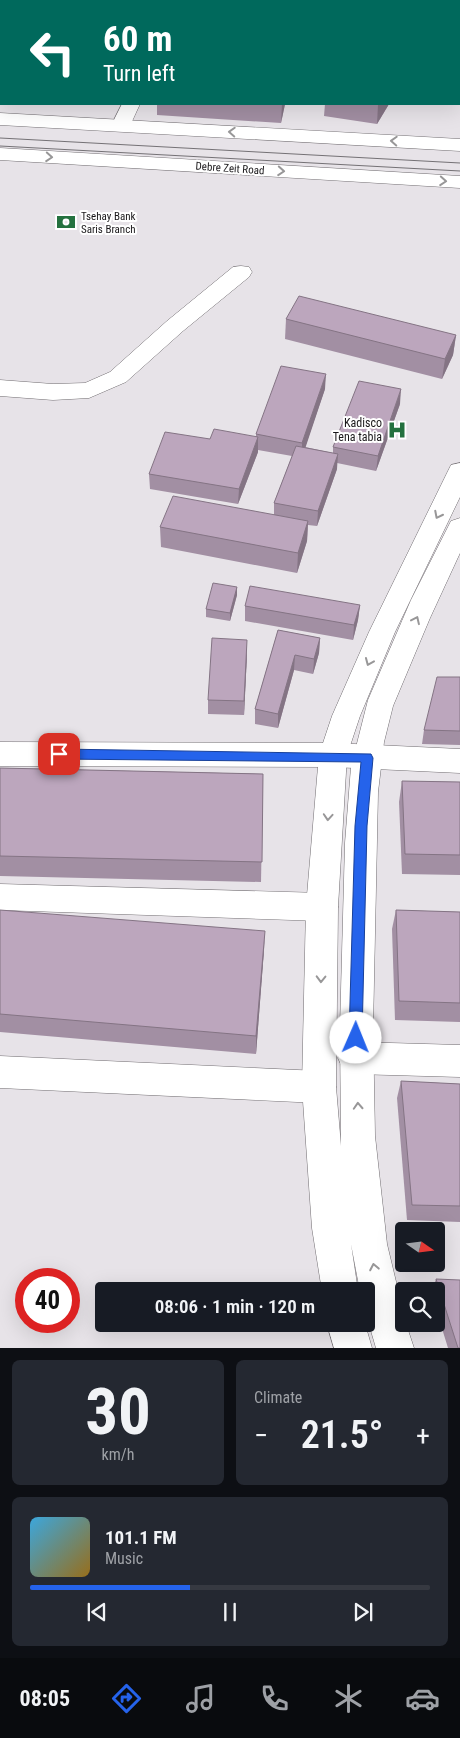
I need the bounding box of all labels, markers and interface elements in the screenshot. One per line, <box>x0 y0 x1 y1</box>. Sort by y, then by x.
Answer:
text: 60 m <box>103 19 172 60</box>
icon: left <box>20 20 85 85</box>
text: Turn left <box>103 61 175 86</box>
one-way arrow <box>227 127 235 138</box>
one-way arrow <box>390 136 398 147</box>
one-way arrow <box>45 151 53 162</box>
street label: Debre Zeit Road <box>195 160 265 177</box>
one-way arrow <box>277 166 285 177</box>
one-way arrow <box>439 175 447 186</box>
place label: Tsehay Bank Saris Branch <box>81 210 136 236</box>
bank icon: Tsehay Bank Saris Branch <box>55 211 77 233</box>
place label: Kadisco Tena tabia <box>333 416 382 444</box>
hospital icon: Kadisco Tena tabia <box>386 419 408 441</box>
one-way arrow <box>434 509 444 518</box>
one-way arrow <box>409 616 420 625</box>
one-way arrow <box>365 657 376 666</box>
pin <box>38 733 80 775</box>
icon: arrive <box>45 740 73 768</box>
one-way arrow <box>323 813 334 821</box>
one-way arrow <box>316 976 326 984</box>
position arrow <box>329 1011 381 1063</box>
one-way arrow <box>352 1102 363 1110</box>
north arrow <box>395 1222 445 1272</box>
map controls <box>395 1222 445 1332</box>
one-way arrow <box>369 1263 380 1272</box>
speed limit sign: 40 <box>15 1268 80 1333</box>
button: search <box>395 1282 445 1332</box>
text: 08:06 · 1 min · 120 m <box>155 1295 315 1318</box>
text: 30 <box>85 1374 151 1450</box>
text: Climate <box>254 1388 302 1407</box>
text: 21.5° <box>301 1413 383 1457</box>
text: − <box>254 1419 268 1452</box>
text: + <box>416 1419 430 1452</box>
text: km/h <box>102 1445 134 1464</box>
text: 101.1 FM <box>105 1526 177 1549</box>
text: Music <box>105 1549 143 1568</box>
icon: previous <box>83 1598 111 1626</box>
icon: pause <box>216 1598 244 1626</box>
icon: next <box>349 1598 377 1626</box>
icon: directions <box>109 1681 144 1716</box>
icon: music <box>183 1681 218 1716</box>
icon: phone <box>257 1681 292 1716</box>
icon: climate <box>331 1681 366 1716</box>
icon: car <box>405 1681 440 1716</box>
text: 08:05 <box>20 1686 70 1711</box>

